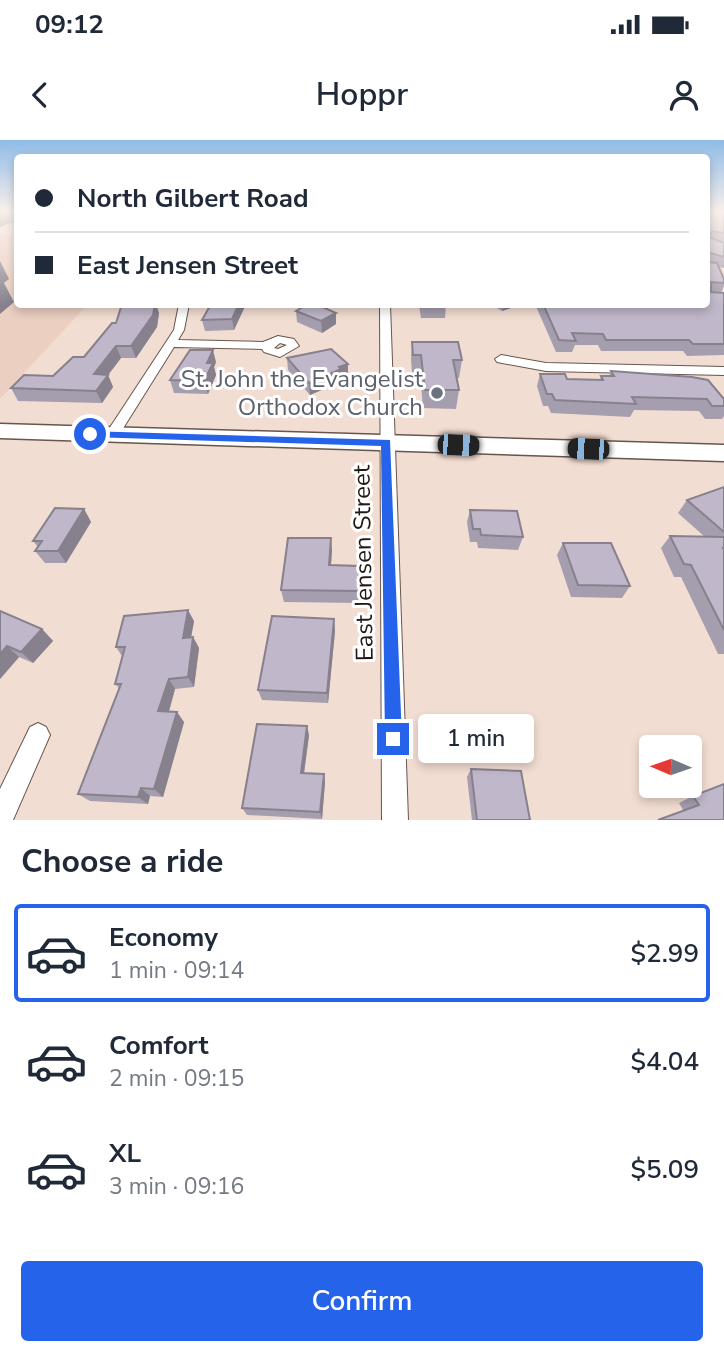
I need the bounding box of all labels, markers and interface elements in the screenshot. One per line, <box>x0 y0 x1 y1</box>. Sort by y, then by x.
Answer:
text: 09:12 <box>35 7 104 42</box>
text: Hoppr <box>316 73 408 116</box>
icon: back <box>21 76 59 114</box>
icon: person <box>665 76 703 114</box>
text: North Gilbert Road <box>77 181 309 216</box>
text: East Jensen Street <box>77 248 298 283</box>
place label: St. John the Evangelist Orthodox Church <box>181 363 424 423</box>
marker: St. John the Evangelist Orthodox Church <box>429 385 445 401</box>
route start <box>74 418 106 450</box>
car <box>437 434 480 456</box>
car <box>567 438 610 460</box>
street label: East Jensen Street <box>345 464 381 661</box>
callout: 1 min <box>418 714 533 764</box>
route end <box>377 723 409 755</box>
text: 1 min <box>447 723 505 754</box>
north arrow <box>639 735 702 798</box>
map controls <box>639 735 702 798</box>
text: Choose a ride <box>21 840 223 883</box>
text: Economy <box>109 920 218 955</box>
icon: car <box>25 922 88 985</box>
text: $2.99 <box>630 936 699 971</box>
text: 1 min · 09:14 <box>109 955 244 986</box>
text: Comfort <box>109 1028 209 1063</box>
icon: car <box>25 1030 88 1093</box>
text: $4.04 <box>630 1044 699 1079</box>
text: 2 min · 09:15 <box>109 1063 244 1094</box>
text: XL <box>109 1136 141 1171</box>
icon: car <box>25 1138 88 1201</box>
text: $5.09 <box>630 1152 699 1187</box>
text: 3 min · 09:16 <box>109 1171 244 1202</box>
button: Confirm <box>21 1261 703 1341</box>

